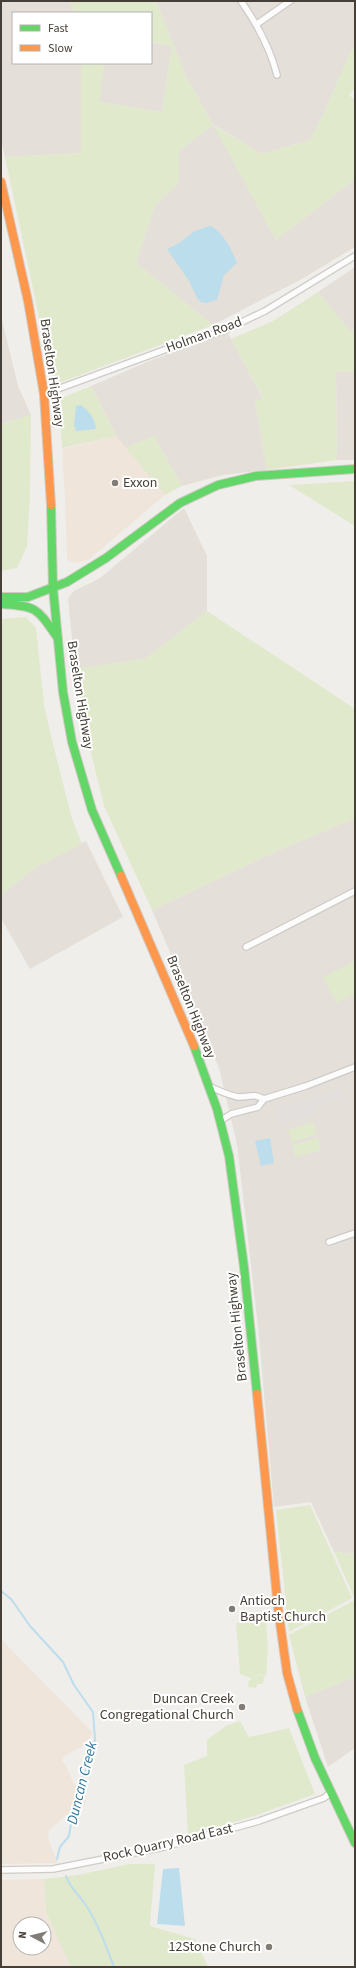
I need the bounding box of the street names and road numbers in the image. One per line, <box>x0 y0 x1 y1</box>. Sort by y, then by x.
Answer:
street label: Holman Road <box>163 312 245 358</box>
street label: Braselton Highway <box>34 317 70 429</box>
street label: Braselton Highway <box>62 639 99 751</box>
street label: Braselton Highway <box>161 952 221 1062</box>
street label: Braselton Highway <box>221 1271 253 1383</box>
street label: Rock Quarry Road East <box>101 1818 235 1868</box>

